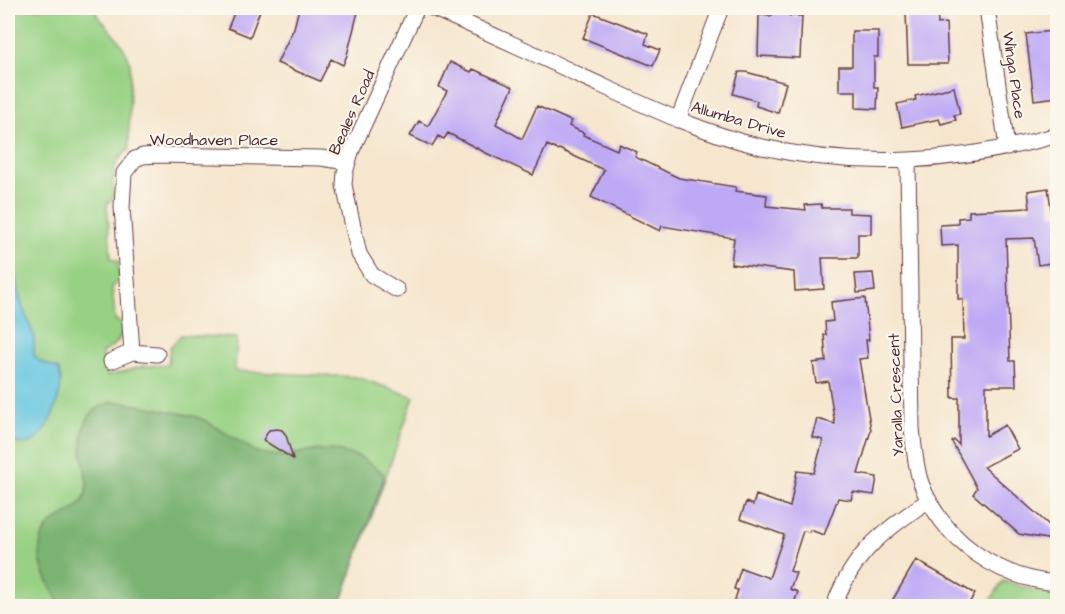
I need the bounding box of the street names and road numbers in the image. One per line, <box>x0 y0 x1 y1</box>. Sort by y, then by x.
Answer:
street label: Winga Place <box>996 30 1031 121</box>
street label: Beales Road <box>323 67 380 158</box>
street label: Allumba Drive <box>689 96 789 144</box>
street label: Woodhaven Place <box>150 129 279 151</box>
street label: Yaralla Crescent <box>883 332 909 457</box>

